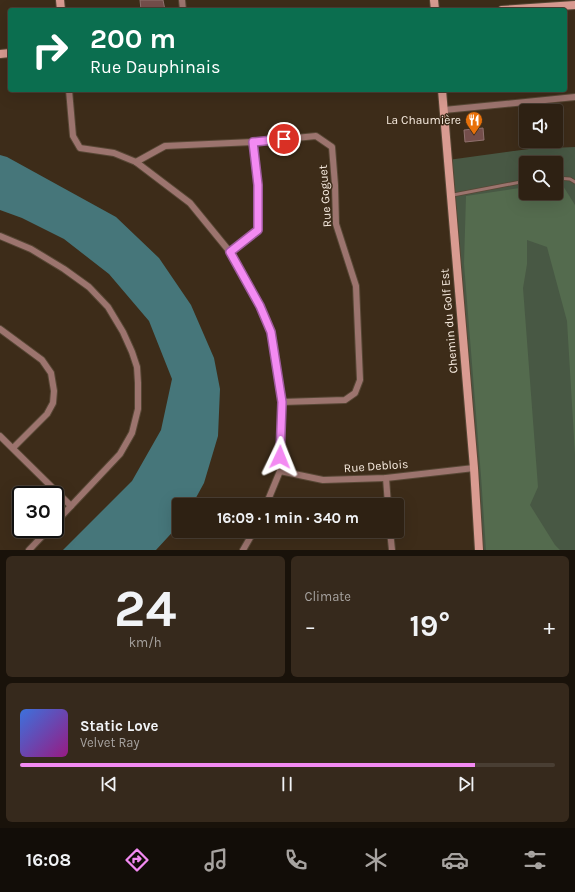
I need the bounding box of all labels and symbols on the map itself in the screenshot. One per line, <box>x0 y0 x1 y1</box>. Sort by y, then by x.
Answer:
restaurant icon: La Chaumière <box>464 110 484 135</box>
place label: La Chaumière <box>386 113 461 127</box>
pin <box>267 122 301 156</box>
street label: Rue Goguet <box>316 164 334 228</box>
street label: Chemin du Golf Est <box>437 268 461 374</box>
position arrow <box>259 436 301 478</box>
street label: Rue Deblois <box>343 457 409 475</box>
speed limit sign: 30 <box>12 486 64 538</box>

